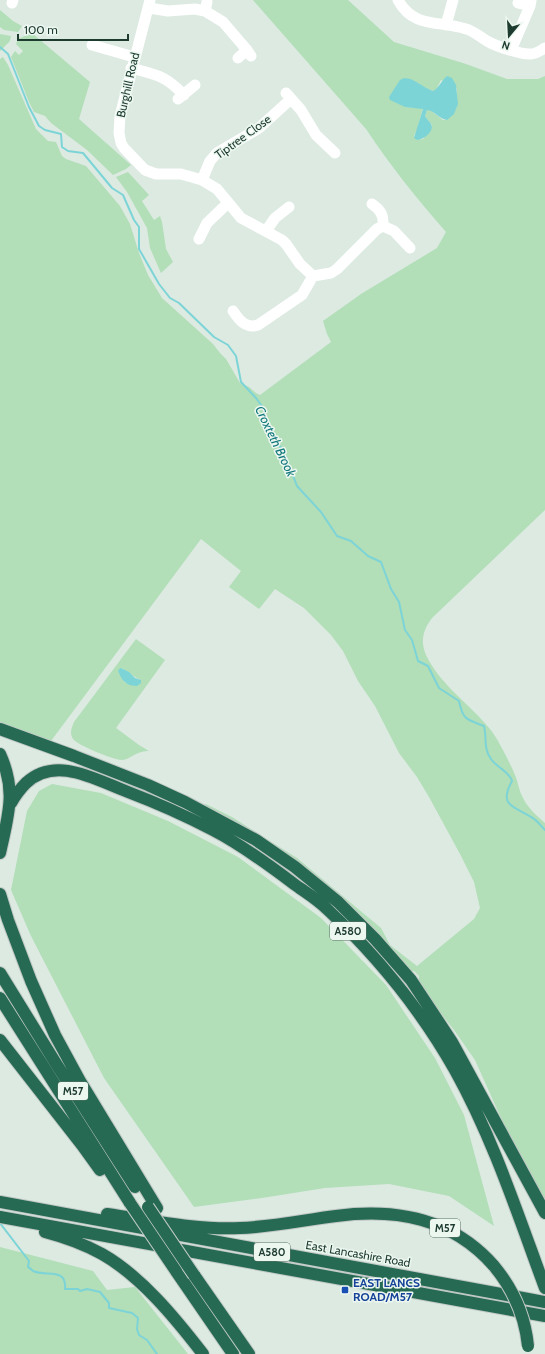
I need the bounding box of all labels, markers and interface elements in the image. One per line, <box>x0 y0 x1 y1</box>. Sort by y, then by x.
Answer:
scale bar <box>18 16 128 42</box>
north arrow <box>489 16 529 56</box>
text: 100 m <box>24 22 58 37</box>
text: N <box>500 38 512 53</box>
street label: Burghill Road <box>113 51 142 119</box>
street label: Tiptree Close <box>212 111 274 162</box>
water label: Croxteth Brook <box>252 403 300 479</box>
road number: A580 <box>330 922 366 940</box>
road number: M57 <box>58 1082 88 1100</box>
road number: M57 <box>430 1219 460 1237</box>
street label: East Lancashire Road <box>304 1237 412 1270</box>
road number: A580 <box>254 1243 290 1261</box>
place label: EAST LANCS ROAD/M57 <box>353 1275 420 1304</box>
marker: EAST LANCS ROAD/M57 <box>340 1285 350 1295</box>

